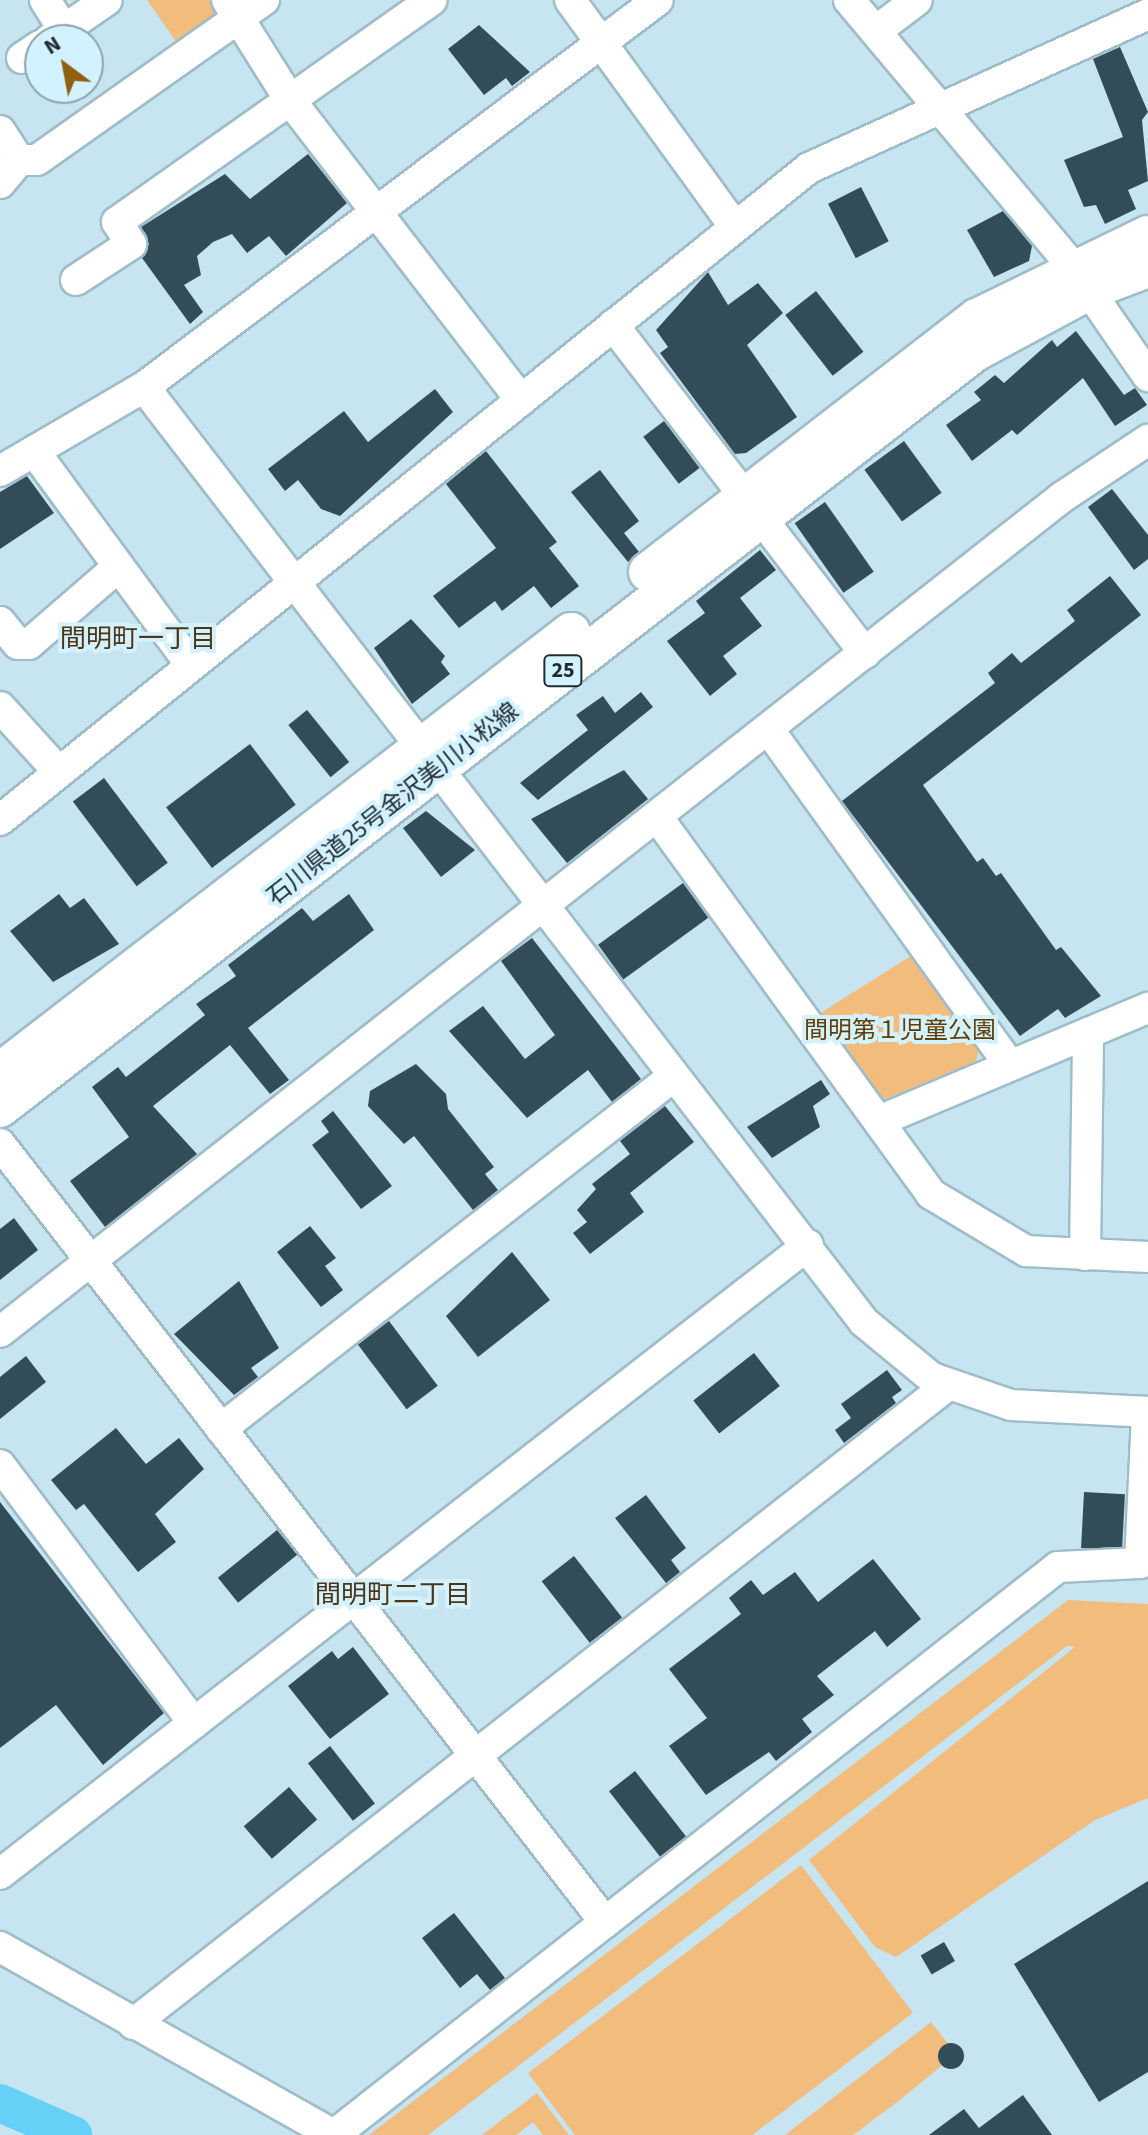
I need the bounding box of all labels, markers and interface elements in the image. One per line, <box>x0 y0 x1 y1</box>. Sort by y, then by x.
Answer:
north arrow <box>24 24 104 104</box>
text: N <box>38 28 67 63</box>
district label: 間明町一丁目 <box>60 623 216 655</box>
road number: 25 <box>543 653 583 689</box>
street label: 石川県道25号金沢美川小松線 <box>261 697 525 911</box>
park label: 間明第１児童公園 <box>804 1017 996 1045</box>
district label: 間明町二丁目 <box>315 1579 471 1611</box>

